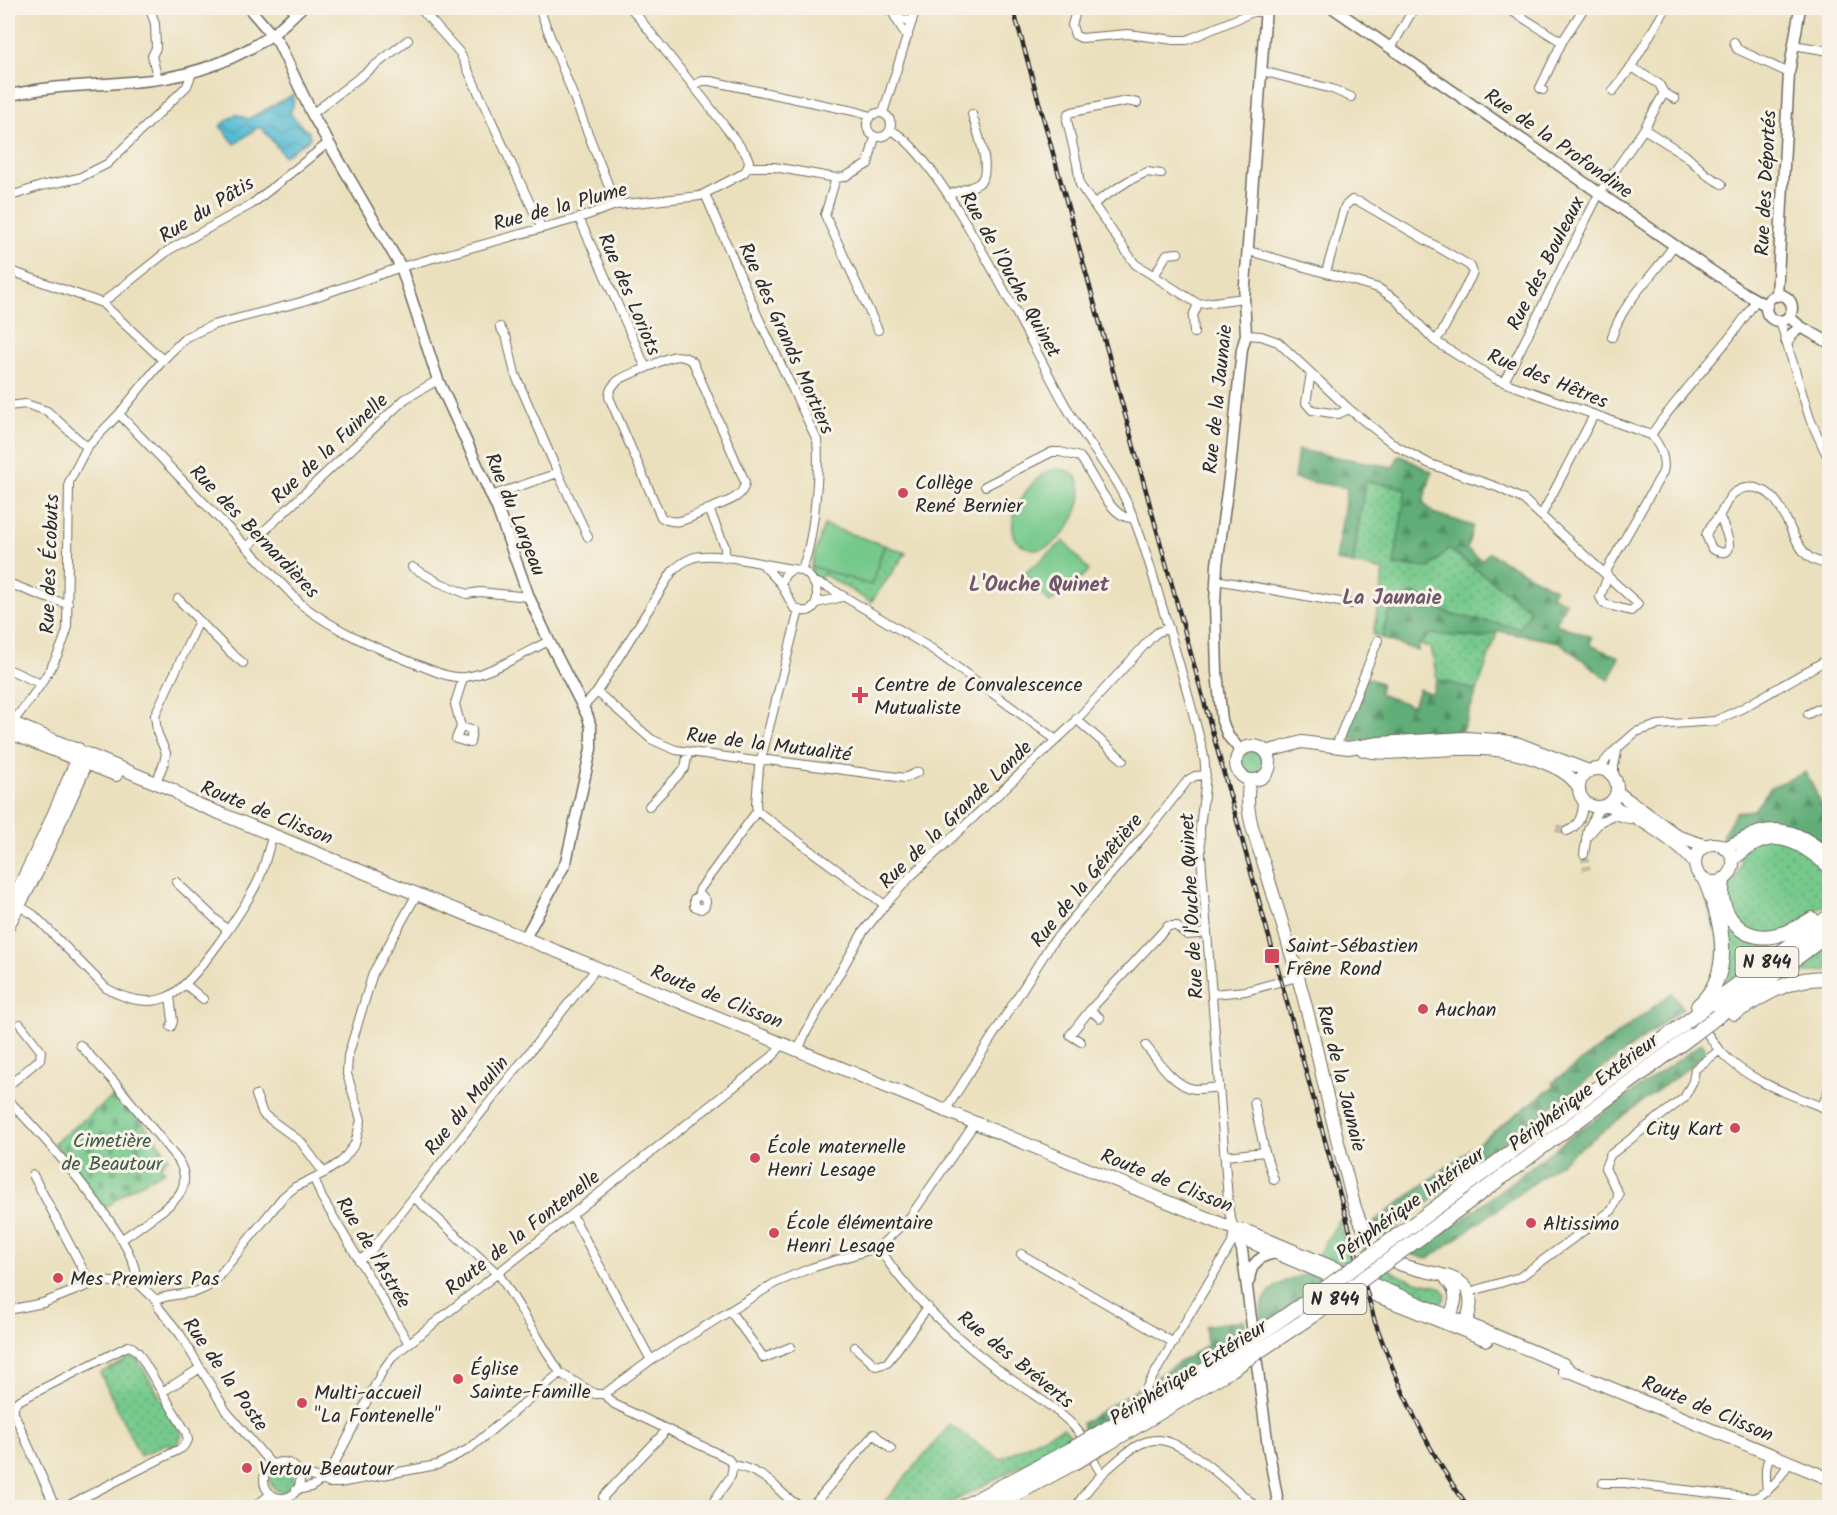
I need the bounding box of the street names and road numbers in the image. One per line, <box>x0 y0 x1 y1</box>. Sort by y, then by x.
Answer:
street label: Rue de la Profondine <box>1477 81 1639 208</box>
street label: Rue des Déportés <box>1747 109 1787 257</box>
street label: Rue du Pâtis <box>153 168 261 253</box>
street label: Rue de la Plume <box>490 175 631 241</box>
street label: Rue de l'Ouche Quinet <box>950 186 1069 364</box>
street label: Rue des Bouleaux <box>1499 191 1595 337</box>
street label: Rue des Loriots <box>588 228 669 362</box>
street label: Rue des Grands Mortiers <box>728 238 842 440</box>
street label: Rue de la Jaunaie <box>1195 323 1243 475</box>
street label: Rue des Hêtres <box>1482 341 1613 419</box>
street label: Rue de la Fuinelle <box>264 386 396 513</box>
street label: Rue du Largeau <box>475 448 554 582</box>
street label: Rue des Bernardières <box>181 458 327 607</box>
street label: Rue des Écobuts <box>33 493 69 635</box>
street label: Rue de la Mutualité <box>684 720 854 772</box>
street label: Rue de la Grande Lande <box>872 733 1041 898</box>
street label: Route de Clisson <box>195 773 337 855</box>
street label: Rue de la Génêtière <box>1023 807 1152 955</box>
street label: Rue de l'Ouche Quinet <box>1172 812 1214 1000</box>
road number: N 844 <box>1736 947 1798 977</box>
street label: Route de Clisson <box>645 957 787 1039</box>
street label: Rue de la Jaunaie <box>1306 1002 1374 1155</box>
street label: Périphérique Extérieur <box>1502 1026 1667 1161</box>
street label: Rue du Moulin <box>417 1049 518 1163</box>
street label: Périphérique Intérieur <box>1330 1139 1494 1270</box>
street label: Route de Clisson <box>1095 1141 1237 1223</box>
street label: Route de la Fontenelle <box>439 1163 608 1305</box>
street label: Rue de l'Astrée <box>326 1191 418 1315</box>
road number: N 844 <box>1304 1284 1366 1314</box>
street label: Rue des Bréverts <box>949 1303 1080 1418</box>
street label: Périphérique Extérieur <box>1104 1311 1275 1435</box>
street label: Rue de la Poste <box>173 1312 276 1439</box>
street label: Route de Clisson <box>1636 1368 1778 1452</box>

